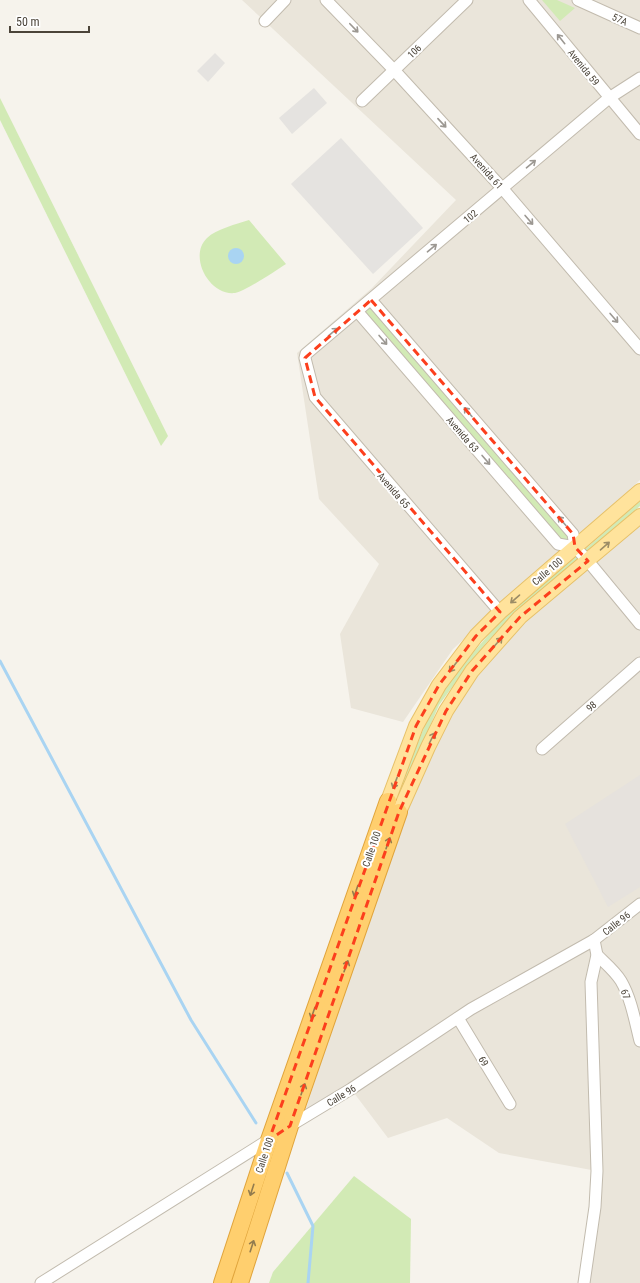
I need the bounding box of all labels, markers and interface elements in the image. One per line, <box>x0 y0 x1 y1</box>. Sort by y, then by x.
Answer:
scale bar <box>10 8 89 34</box>
street label: 57A <box>610 11 629 28</box>
text: 50 m <box>16 15 40 29</box>
one-way arrow <box>349 23 358 33</box>
one-way arrow <box>557 34 566 45</box>
street label: 106 <box>405 42 424 60</box>
street label: Avenida 59 <box>566 47 602 88</box>
one-way arrow <box>438 118 447 128</box>
street label: Avenida 61 <box>468 151 505 191</box>
one-way arrow <box>526 159 537 168</box>
street label: 102 <box>461 207 480 225</box>
one-way arrow <box>525 214 534 225</box>
one-way arrow <box>427 243 437 252</box>
one-way arrow <box>609 313 618 324</box>
one-way arrow <box>327 327 338 336</box>
one-way arrow <box>378 335 387 346</box>
one-way arrow <box>463 407 472 417</box>
street label: Avenida 63 <box>444 414 481 454</box>
one-way arrow <box>481 455 491 465</box>
street label: Avenida 65 <box>375 470 412 510</box>
one-way arrow <box>558 516 567 526</box>
one-way arrow <box>600 542 610 551</box>
street label: Calle 100 <box>530 555 565 588</box>
one-way arrow <box>510 594 520 604</box>
one-way arrow <box>493 637 503 647</box>
one-way arrow <box>448 661 457 672</box>
street label: 98 <box>584 699 599 714</box>
one-way arrow <box>429 733 436 745</box>
one-way arrow <box>390 776 398 788</box>
street label: Calle 100 <box>360 830 383 868</box>
one-way arrow <box>385 838 393 850</box>
one-way arrow <box>352 884 360 896</box>
street label: Calle 96 <box>600 909 632 938</box>
one-way arrow <box>342 960 350 972</box>
street label: 67 <box>619 988 632 1001</box>
one-way arrow <box>309 1007 316 1020</box>
street label: 69 <box>476 1054 491 1068</box>
one-way arrow <box>300 1082 307 1095</box>
street label: Calle 96 <box>325 1082 358 1108</box>
street label: Calle 100 <box>254 1136 275 1174</box>
one-way arrow <box>248 1184 256 1196</box>
one-way arrow <box>249 1240 256 1253</box>

